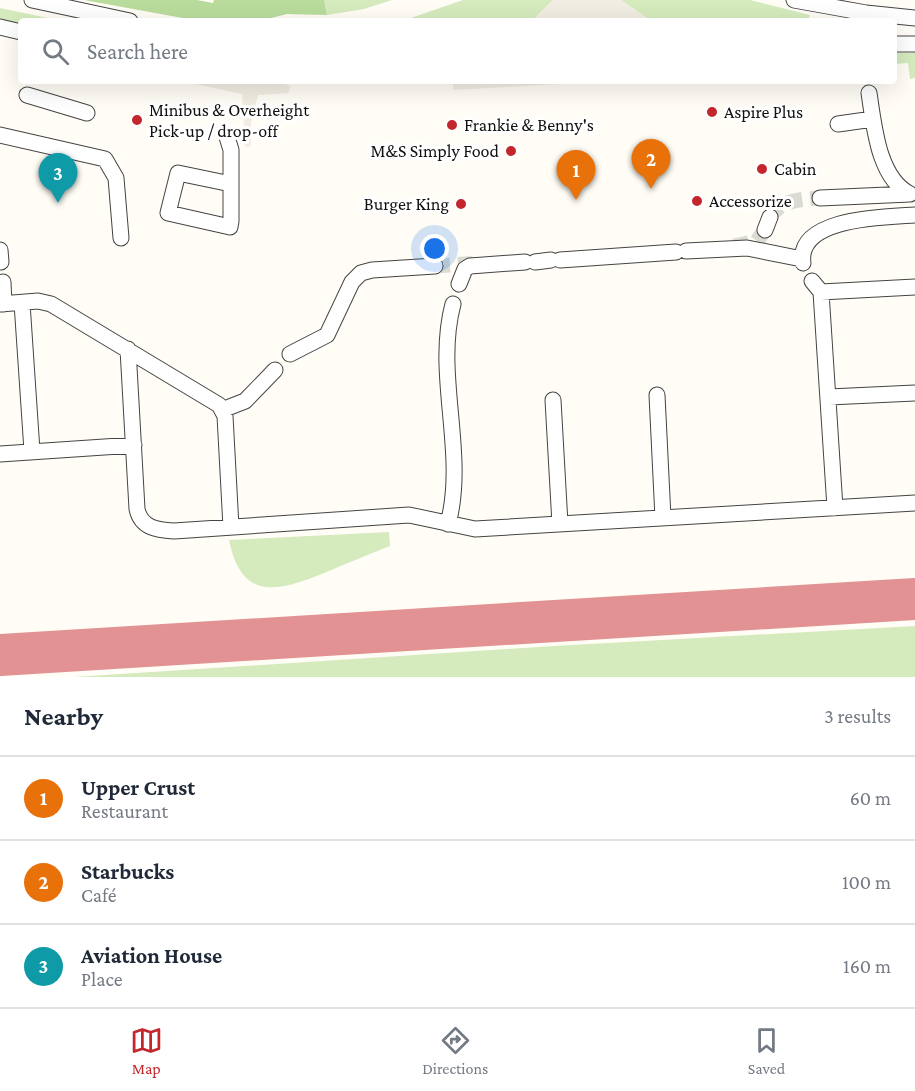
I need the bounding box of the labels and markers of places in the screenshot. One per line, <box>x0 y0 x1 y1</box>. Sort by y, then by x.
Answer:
place label: Minibus & Overheight Pick-up / drop-off <box>149 100 310 141</box>
place label: Aspire Plus <box>724 102 803 122</box>
marker: Aspire Plus <box>705 105 719 119</box>
marker: Minibus & Overheight Pick-up / drop-off <box>130 113 144 127</box>
place label: Frankie & Benny's <box>464 115 594 135</box>
marker: Frankie & Benny's <box>445 118 459 132</box>
pin: 2 <box>632 140 670 189</box>
place label: M&S Simply Food <box>370 141 500 161</box>
marker: M&S Simply Food <box>504 144 518 158</box>
pin: 1 <box>556 150 596 200</box>
pin: 3 <box>38 154 78 203</box>
place label: Cabin <box>774 159 817 179</box>
marker: Cabin <box>755 162 769 176</box>
place label: Accessorize <box>709 191 792 211</box>
place label: Burger King <box>364 194 449 214</box>
marker: Accessorize <box>690 194 704 208</box>
marker: Burger King <box>454 197 468 211</box>

